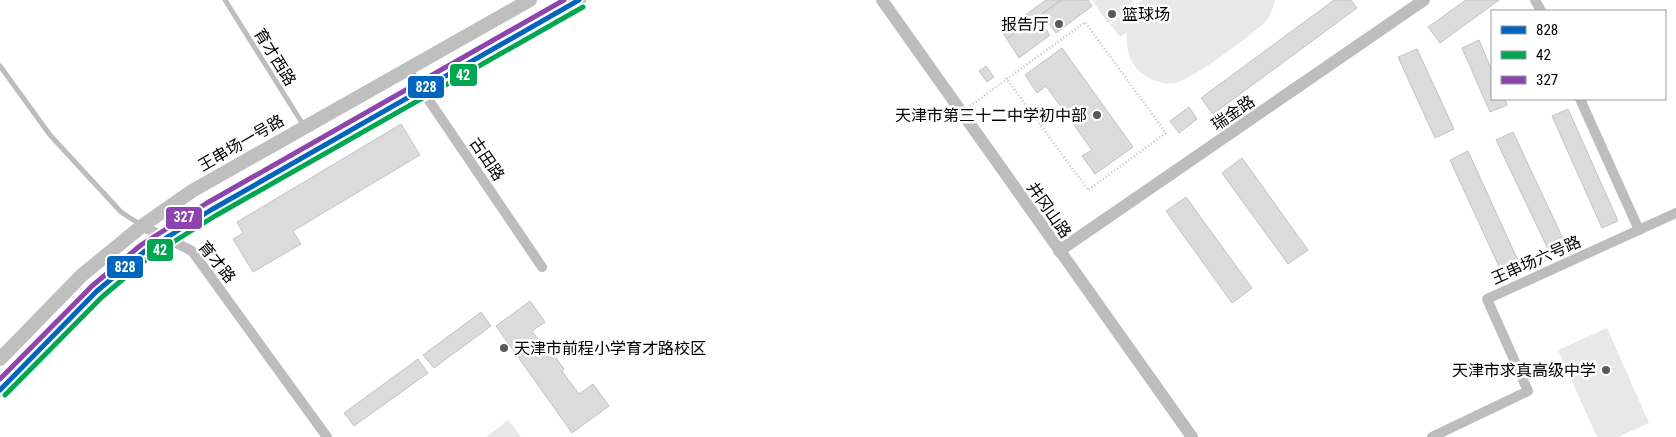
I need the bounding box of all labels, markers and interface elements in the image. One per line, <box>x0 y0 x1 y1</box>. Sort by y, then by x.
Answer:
place label: 篮球场 <box>1122 5 1170 24</box>
marker: 篮球场 <box>1106 8 1118 20</box>
legend <box>1491 10 1666 100</box>
place label: 报告厅 <box>1001 15 1049 34</box>
marker: 报告厅 <box>1053 18 1065 30</box>
text: 828 <box>1536 21 1558 39</box>
street label: 育才西路 <box>250 25 300 89</box>
text: 42 <box>1536 46 1551 64</box>
line badge: 42 <box>449 63 478 87</box>
text: 42 <box>456 67 470 83</box>
text: 327 <box>1536 71 1558 89</box>
line badge: 828 <box>407 75 445 99</box>
text: 828 <box>415 79 437 95</box>
street label: 瑞金路 <box>1208 92 1258 134</box>
place label: 天津市第三十二中学初中部 <box>895 106 1087 125</box>
marker: 天津市第三十二中学初中部 <box>1091 109 1103 121</box>
street label: 王串场一号路 <box>195 111 287 175</box>
street label: 古田路 <box>466 134 508 184</box>
street label: 井冈山路 <box>1023 178 1075 242</box>
line badge: 327 <box>165 206 203 230</box>
text: 327 <box>173 209 195 225</box>
street label: 王串场六号路 <box>1488 232 1584 288</box>
street label: 育才路 <box>195 237 239 287</box>
line badge: 42 <box>146 238 174 262</box>
text: 42 <box>153 242 167 258</box>
line badge: 828 <box>106 255 144 279</box>
text: 828 <box>114 259 136 275</box>
place label: 天津市前程小学育才路校区 <box>514 339 706 358</box>
marker: 天津市前程小学育才路校区 <box>498 342 510 354</box>
place label: 天津市求真高级中学 <box>1452 361 1596 380</box>
marker: 天津市求真高级中学 <box>1600 364 1612 376</box>

